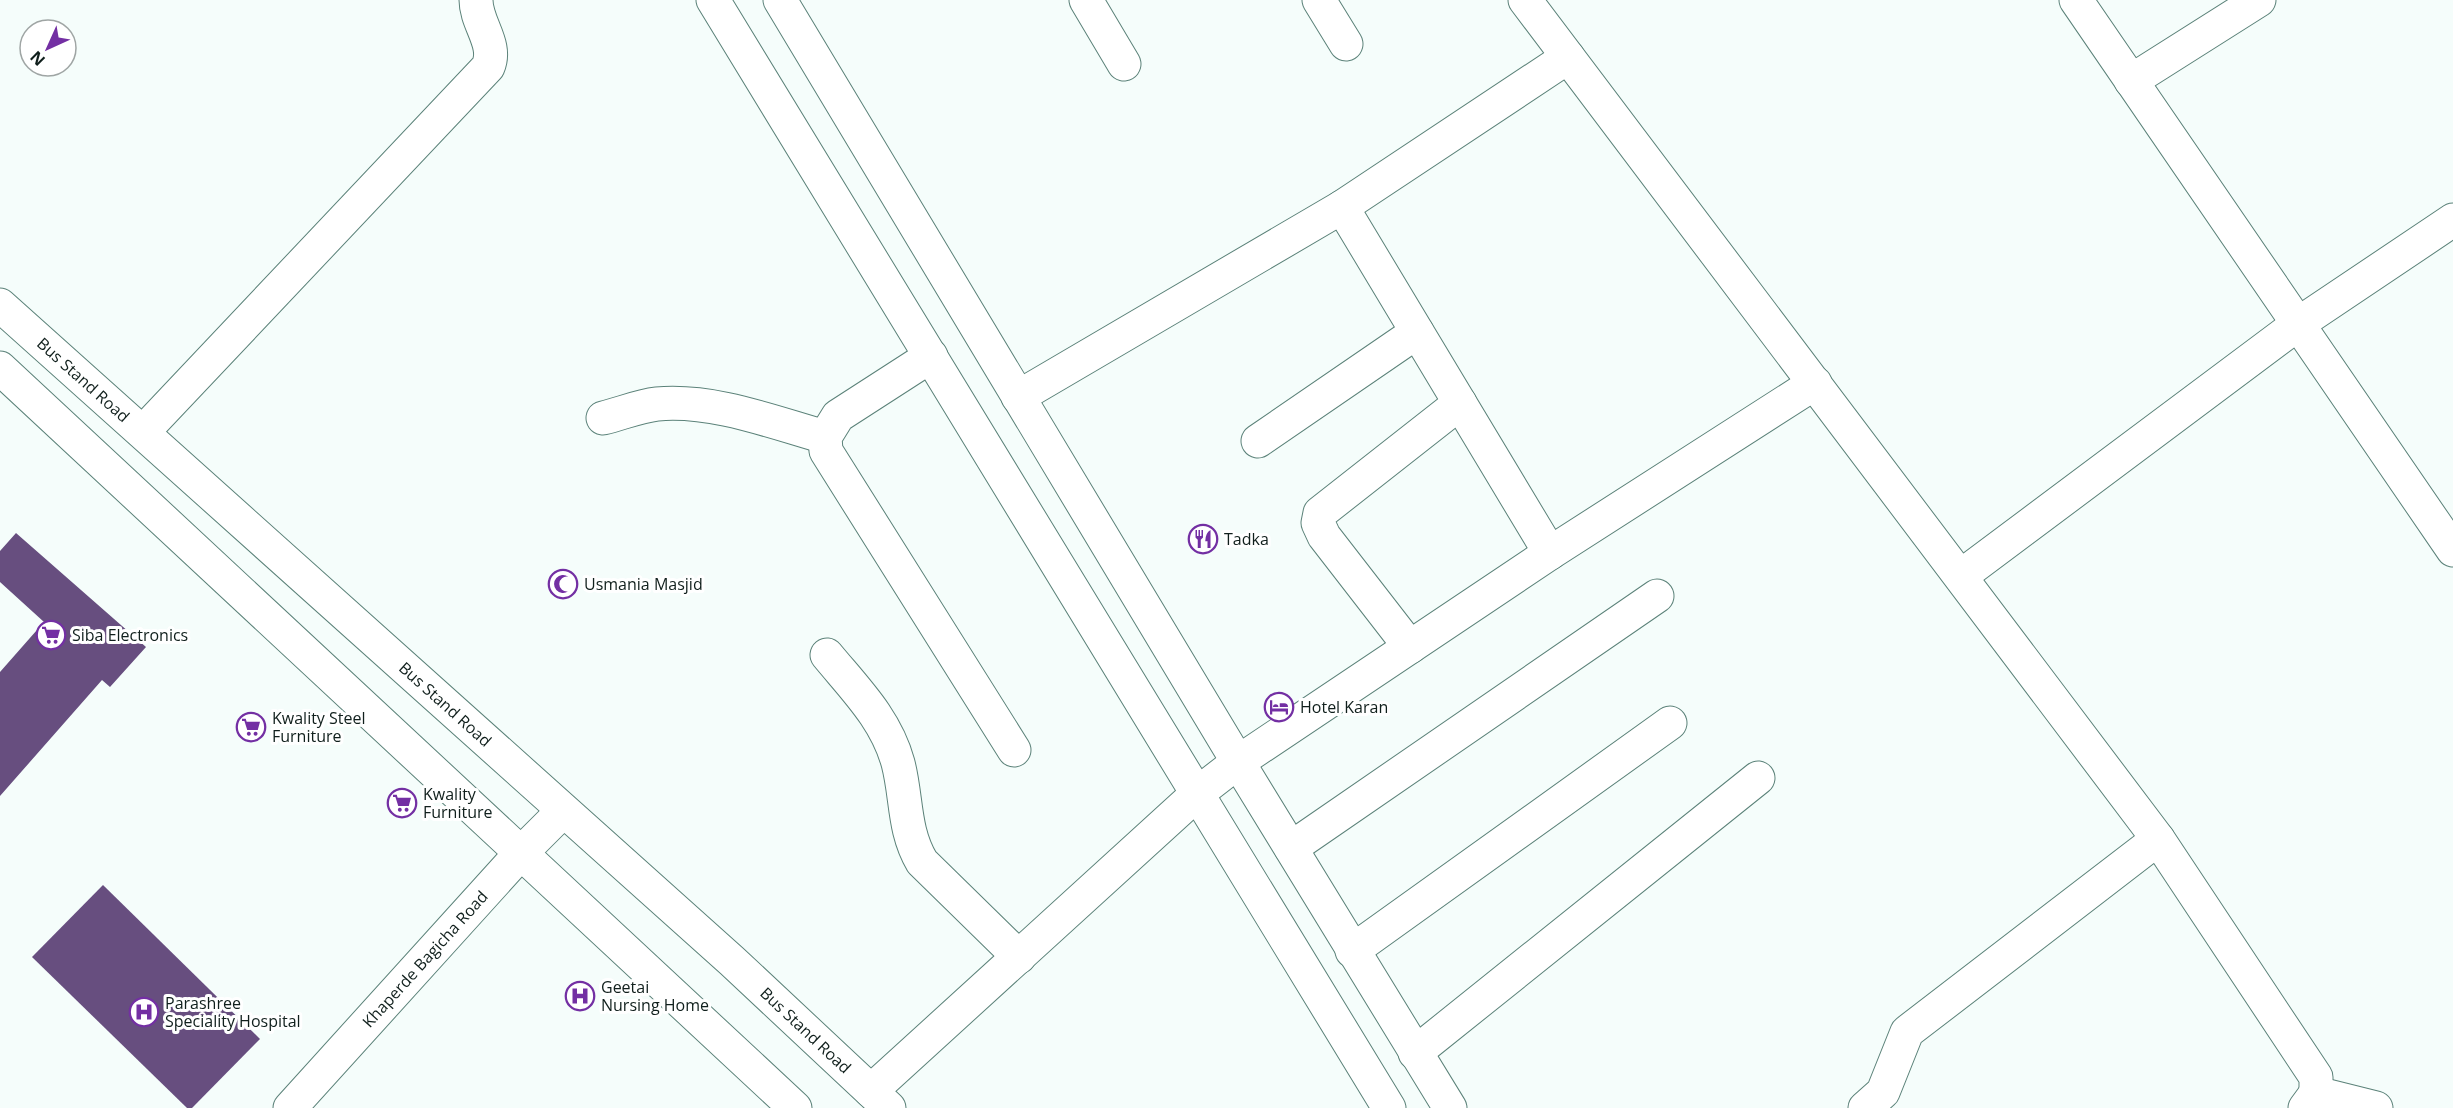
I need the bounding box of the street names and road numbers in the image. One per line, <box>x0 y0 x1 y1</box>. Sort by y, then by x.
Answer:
street label: Bus Stand Road <box>32 332 134 427</box>
street label: Bus Stand Road <box>394 657 496 751</box>
street label: Khaperde Bagicha Road <box>357 886 493 1032</box>
street label: Bus Stand Road <box>755 982 856 1078</box>

